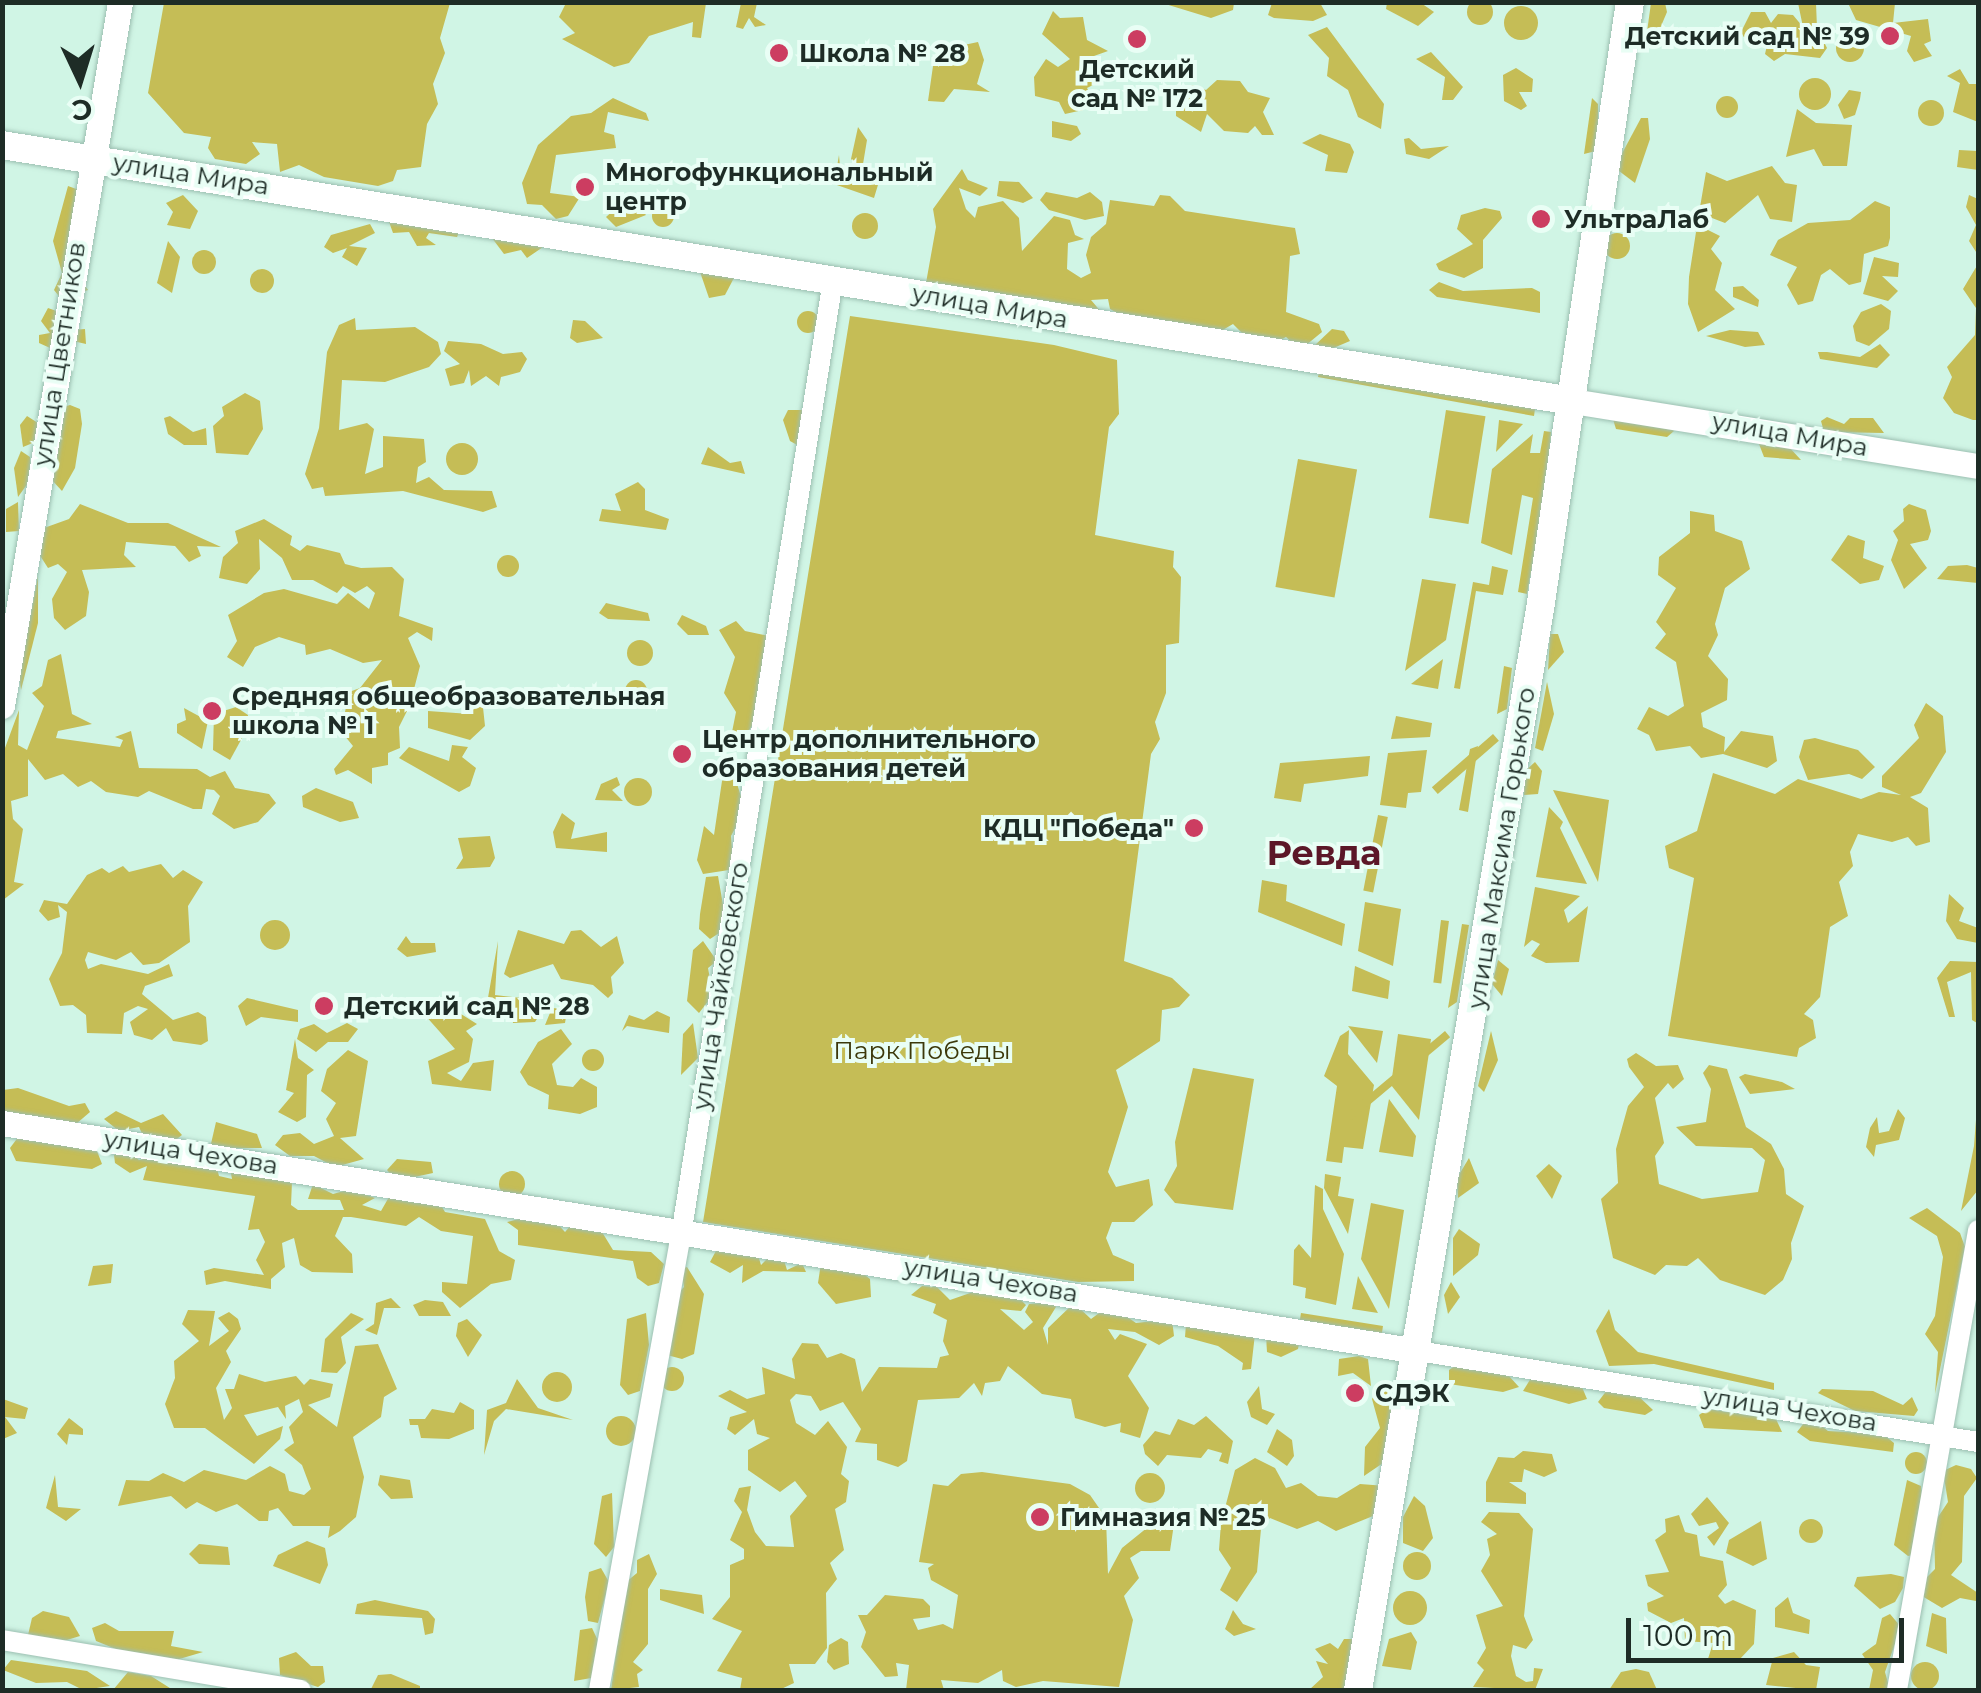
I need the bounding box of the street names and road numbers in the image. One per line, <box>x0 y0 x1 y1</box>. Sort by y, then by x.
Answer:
street label: улица Мира <box>111 147 271 201</box>
street label: улица Цветников <box>26 240 92 468</box>
street label: улица Мира <box>910 278 1070 334</box>
street label: улица Мира <box>1710 406 1870 462</box>
street label: улица Максима Горького <box>1461 685 1541 1011</box>
street label: улица Чайковского <box>686 860 754 1112</box>
street label: улица Чехова <box>102 1123 280 1181</box>
street label: улица Чехова <box>902 1251 1080 1309</box>
street label: улица Чехова <box>1701 1380 1879 1438</box>

